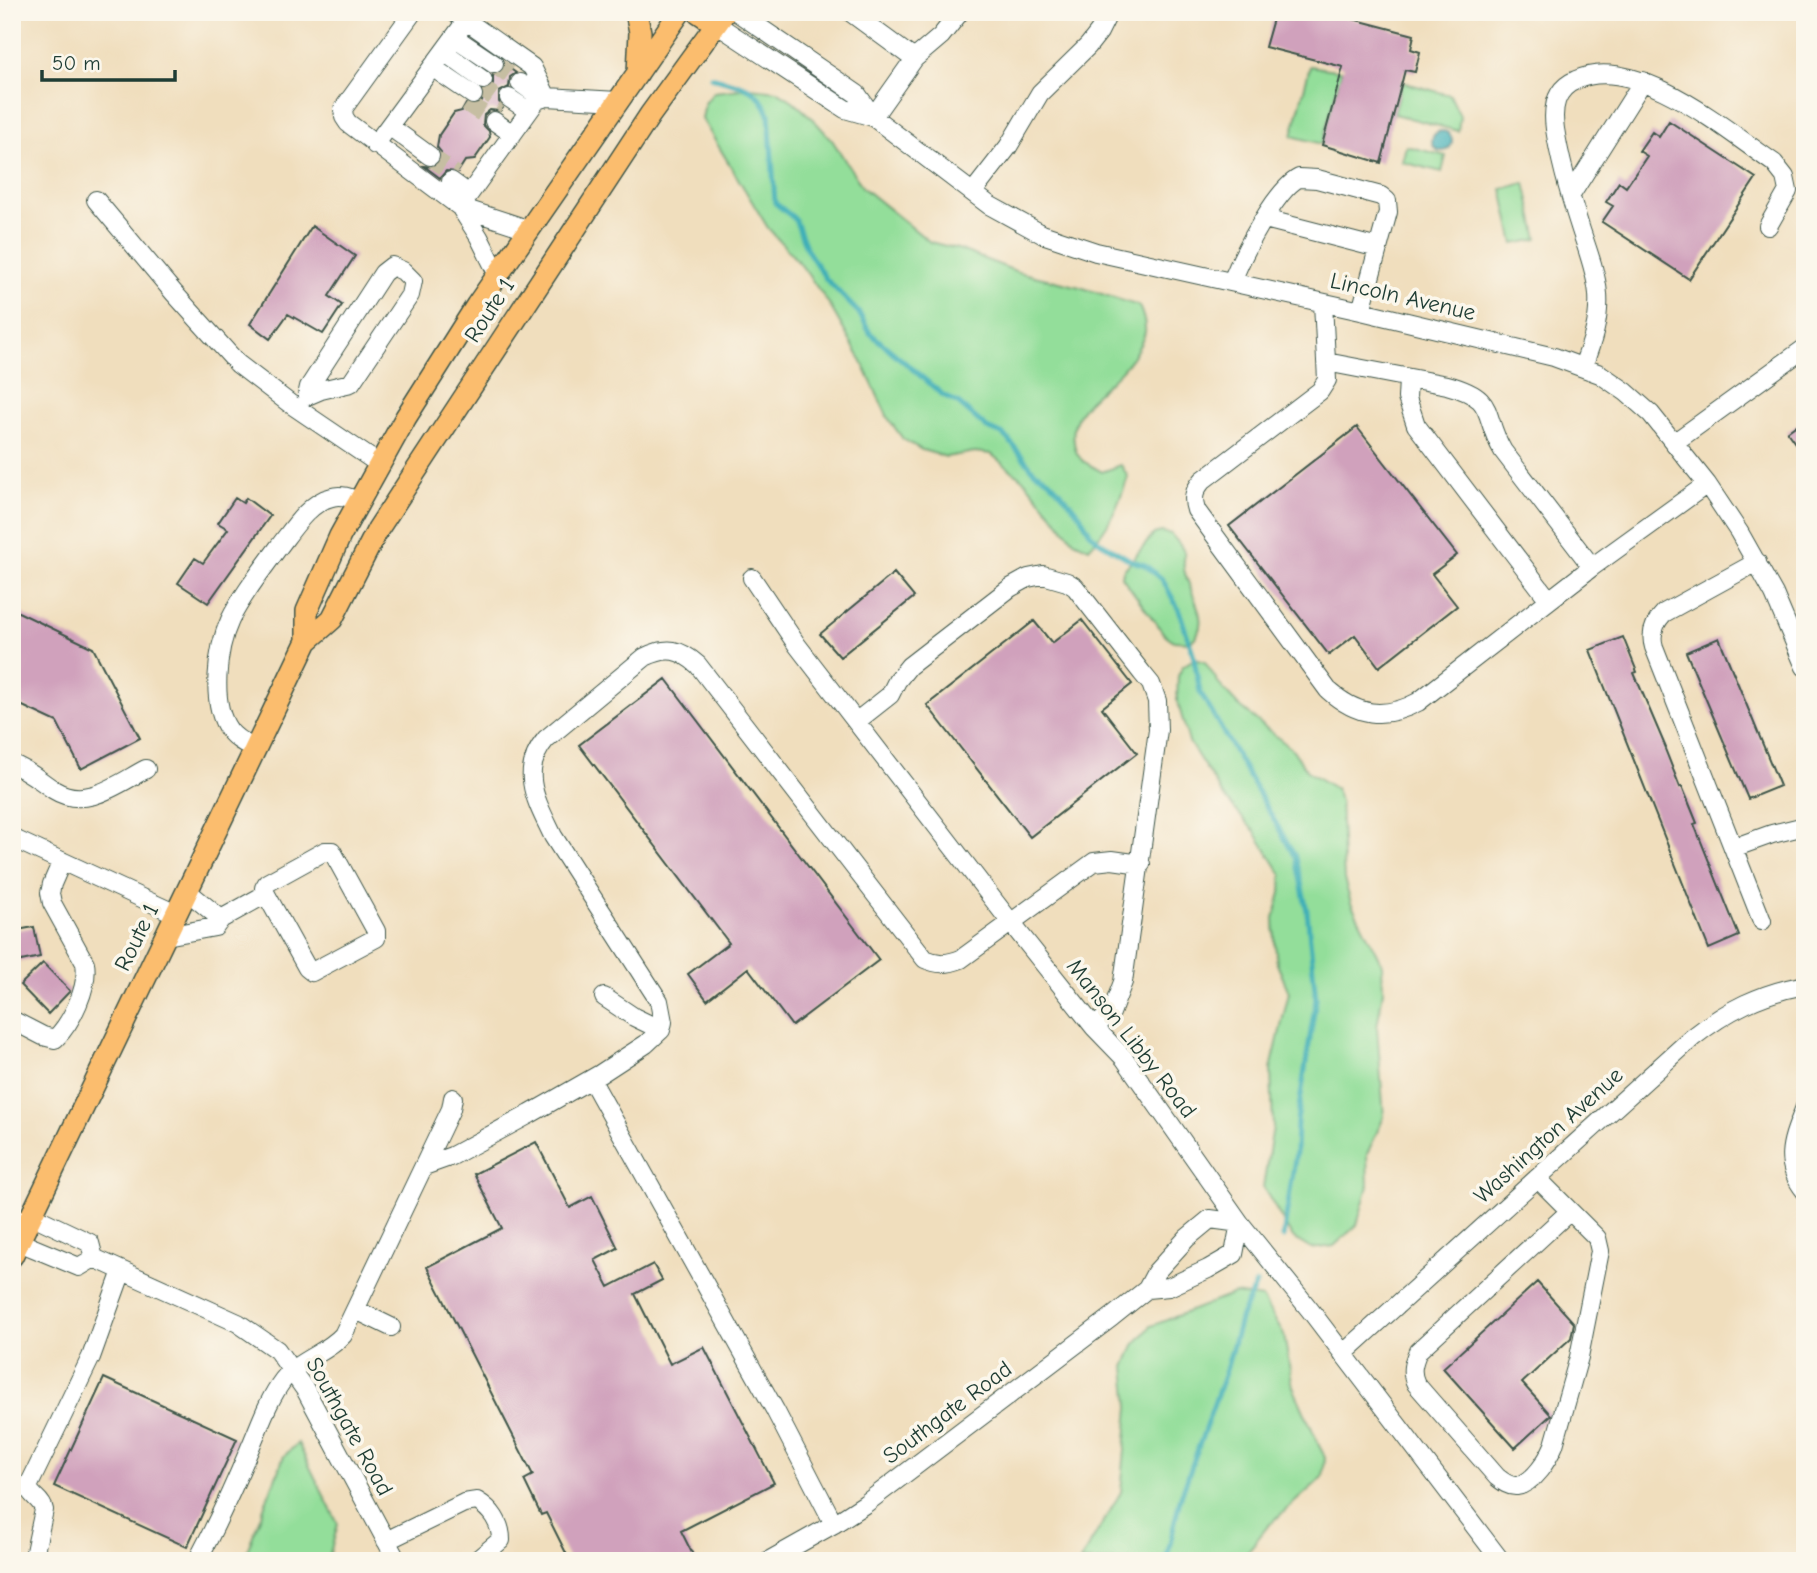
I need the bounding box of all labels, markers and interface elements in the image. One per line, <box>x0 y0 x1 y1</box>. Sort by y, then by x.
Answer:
scale bar <box>42 38 175 82</box>
text: 50 m <box>52 51 101 75</box>
street label: Lincoln Avenue <box>1328 267 1478 326</box>
street label: Route 1 <box>459 273 520 348</box>
street label: Route 1 <box>109 899 164 975</box>
street label: Manson Libby Road <box>1061 953 1202 1123</box>
street label: Washington Avenue <box>1468 1062 1628 1209</box>
street label: Southgate Road <box>300 1352 399 1500</box>
street label: Southgate Road <box>878 1355 1017 1470</box>

